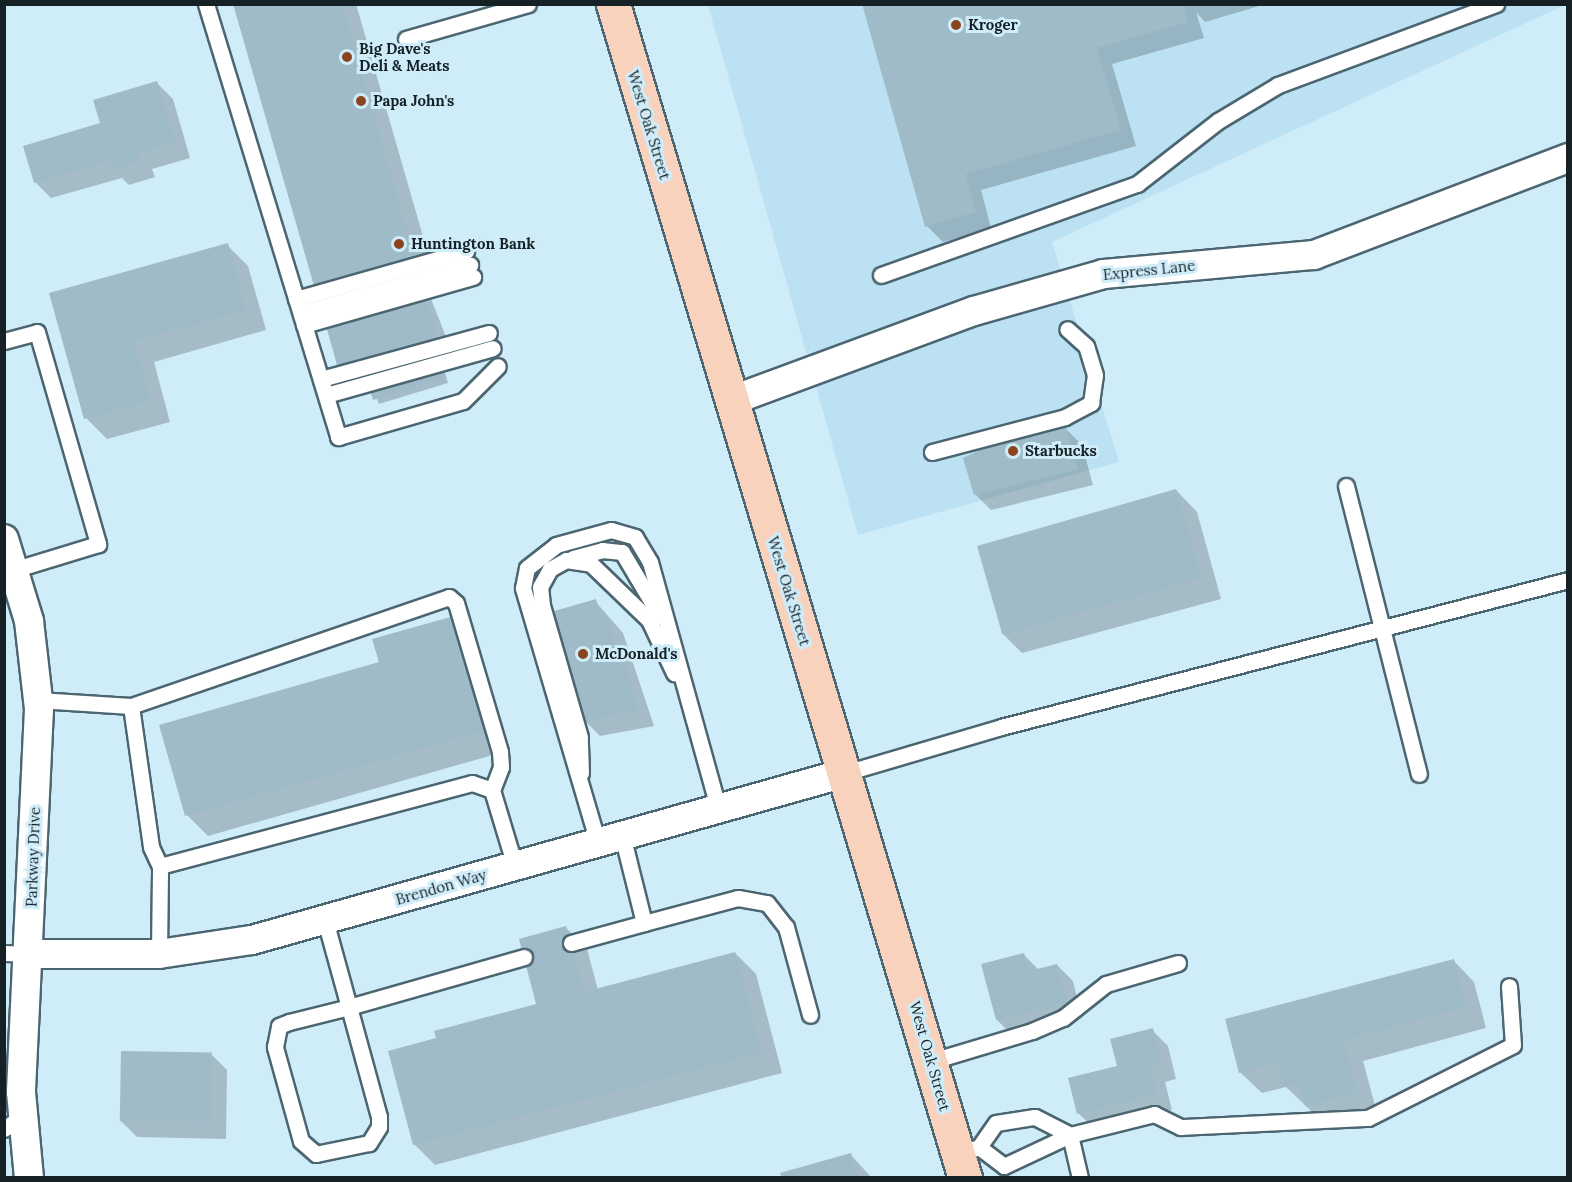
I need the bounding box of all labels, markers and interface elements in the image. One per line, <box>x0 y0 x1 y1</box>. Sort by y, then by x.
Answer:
place label: Kroger <box>968 16 1018 34</box>
marker: Kroger <box>949 18 963 32</box>
place label: Big Dave's Deli & Meats <box>359 39 450 74</box>
marker: Big Dave's Deli & Meats <box>340 50 354 64</box>
street label: West Oak Street <box>624 68 674 182</box>
place label: Papa John's <box>373 92 454 110</box>
marker: Papa John's <box>354 94 368 108</box>
place label: Huntington Bank <box>411 235 535 253</box>
marker: Huntington Bank <box>392 237 406 251</box>
street label: Express Lane <box>1102 256 1196 284</box>
place label: Starbucks <box>1025 442 1097 460</box>
marker: Starbucks <box>1006 444 1020 458</box>
street label: West Oak Street <box>764 534 814 648</box>
place label: McDonald's <box>595 645 678 663</box>
marker: McDonald's <box>576 647 590 661</box>
street label: Parkway Drive <box>22 807 44 907</box>
street label: Brendon Way <box>394 865 488 909</box>
street label: West Oak Street <box>906 999 954 1113</box>

